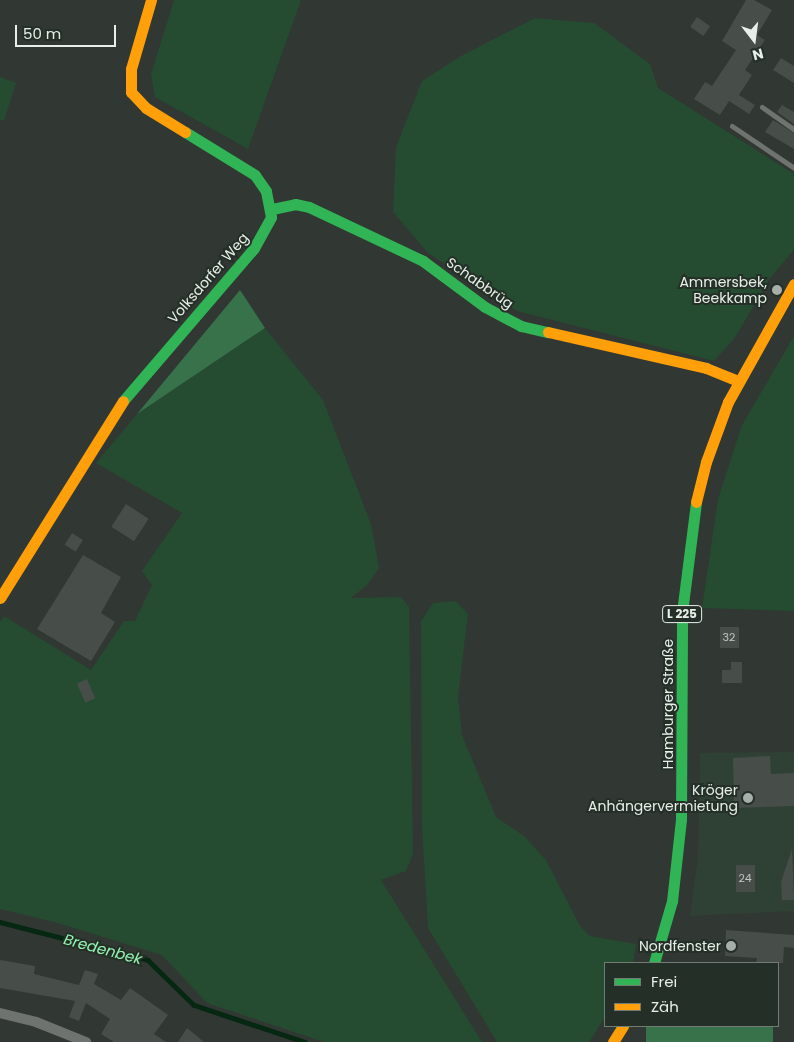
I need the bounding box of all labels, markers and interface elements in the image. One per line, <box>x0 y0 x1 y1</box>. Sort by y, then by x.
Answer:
scale bar <box>18 15 119 47</box>
north arrow <box>729 15 779 65</box>
text: 50 m <box>23 23 61 44</box>
text: N <box>750 43 766 66</box>
street label: Volksdorfer Weg <box>164 229 252 327</box>
street label: Schabbrüg <box>443 254 517 312</box>
place label: Ammersbek, Beekkamp <box>679 274 767 306</box>
marker: Ammersbek, Beekkamp <box>771 284 783 296</box>
road number: L 225 <box>662 604 702 624</box>
house number: 32 <box>723 630 735 644</box>
street label: Hamburger Straße <box>660 639 676 769</box>
place label: Kröger Anhängervermietung <box>588 782 738 814</box>
marker: Kröger Anhängervermietung <box>742 792 754 804</box>
house number: 24 <box>738 871 752 885</box>
water label: Bredenbek <box>62 930 144 968</box>
place label: Nordfenster <box>639 938 721 954</box>
marker: Nordfenster <box>725 940 737 952</box>
legend <box>604 962 779 1027</box>
text: Frei <box>651 971 677 992</box>
text: Zäh <box>651 996 679 1017</box>

